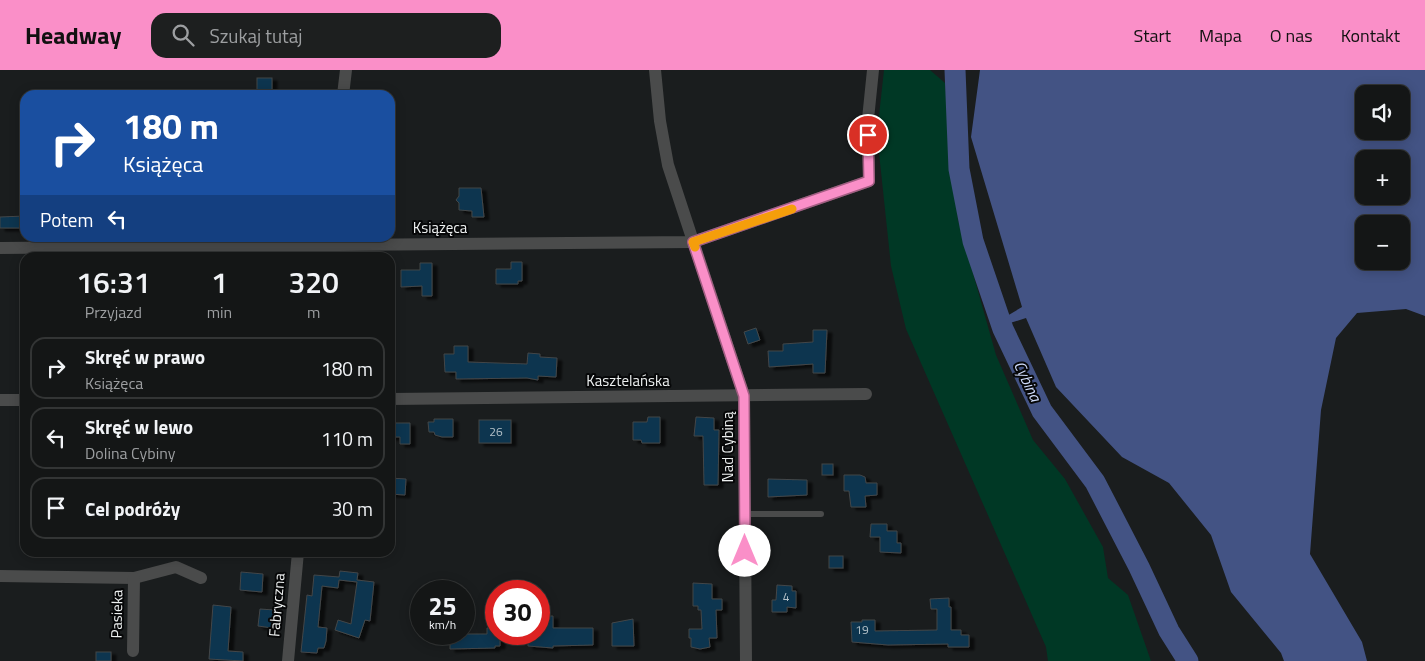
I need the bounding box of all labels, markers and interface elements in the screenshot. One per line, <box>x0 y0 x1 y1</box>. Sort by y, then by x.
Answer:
search box <box>151 13 501 58</box>
text: Headway <box>25 17 121 53</box>
icon: search <box>169 21 197 49</box>
text: Szukaj tutaj <box>209 21 302 50</box>
text: Start <box>1134 22 1171 49</box>
text: Mapa <box>1199 22 1242 49</box>
text: O nas <box>1270 22 1313 49</box>
text: Kontakt <box>1341 22 1400 49</box>
map controls <box>1355 85 1410 270</box>
button: sound <box>1355 85 1410 140</box>
text: 180 m <box>123 99 219 153</box>
icon: right <box>40 110 105 175</box>
pin <box>847 114 889 156</box>
icon: arrive <box>854 121 882 149</box>
text: Książęca <box>123 147 203 181</box>
button: + <box>1355 150 1410 205</box>
text: Potem <box>40 205 93 234</box>
icon: left <box>103 205 131 233</box>
button: − <box>1355 215 1410 270</box>
street label: Książęca <box>413 216 468 239</box>
text: 16:31 <box>76 259 151 305</box>
text: 1 <box>211 259 228 305</box>
text: 320 <box>288 259 339 305</box>
text: Przyjazd <box>85 300 142 324</box>
text: min <box>207 300 232 324</box>
text: m <box>307 300 320 324</box>
text: Skręć w prawo <box>85 342 205 371</box>
icon: right <box>42 354 70 382</box>
text: 180 m <box>321 354 373 383</box>
water label: Cybina <box>1008 357 1048 406</box>
street label: Kasztelańska <box>586 369 670 392</box>
text: Książęca <box>85 371 143 395</box>
street label: Nad Cybiną <box>716 411 739 482</box>
text: Skręć w lewo <box>85 412 193 441</box>
house number: 26 <box>489 422 503 441</box>
icon: left <box>42 424 70 452</box>
text: 110 m <box>321 424 373 453</box>
text: Dolina Cybiny <box>85 441 175 465</box>
icon: arrive <box>42 494 70 522</box>
text: Cel podróży <box>85 494 180 523</box>
text: 30 m <box>332 494 373 523</box>
position arrow <box>718 524 770 576</box>
street label: Fabryczna <box>262 572 291 638</box>
speed limit sign: 30 <box>485 580 550 645</box>
text: 25 <box>428 587 457 625</box>
house number: 4 <box>783 587 790 606</box>
street label: Pasieka <box>105 589 128 639</box>
text: km/h <box>429 615 456 634</box>
house number: 19 <box>855 620 869 639</box>

